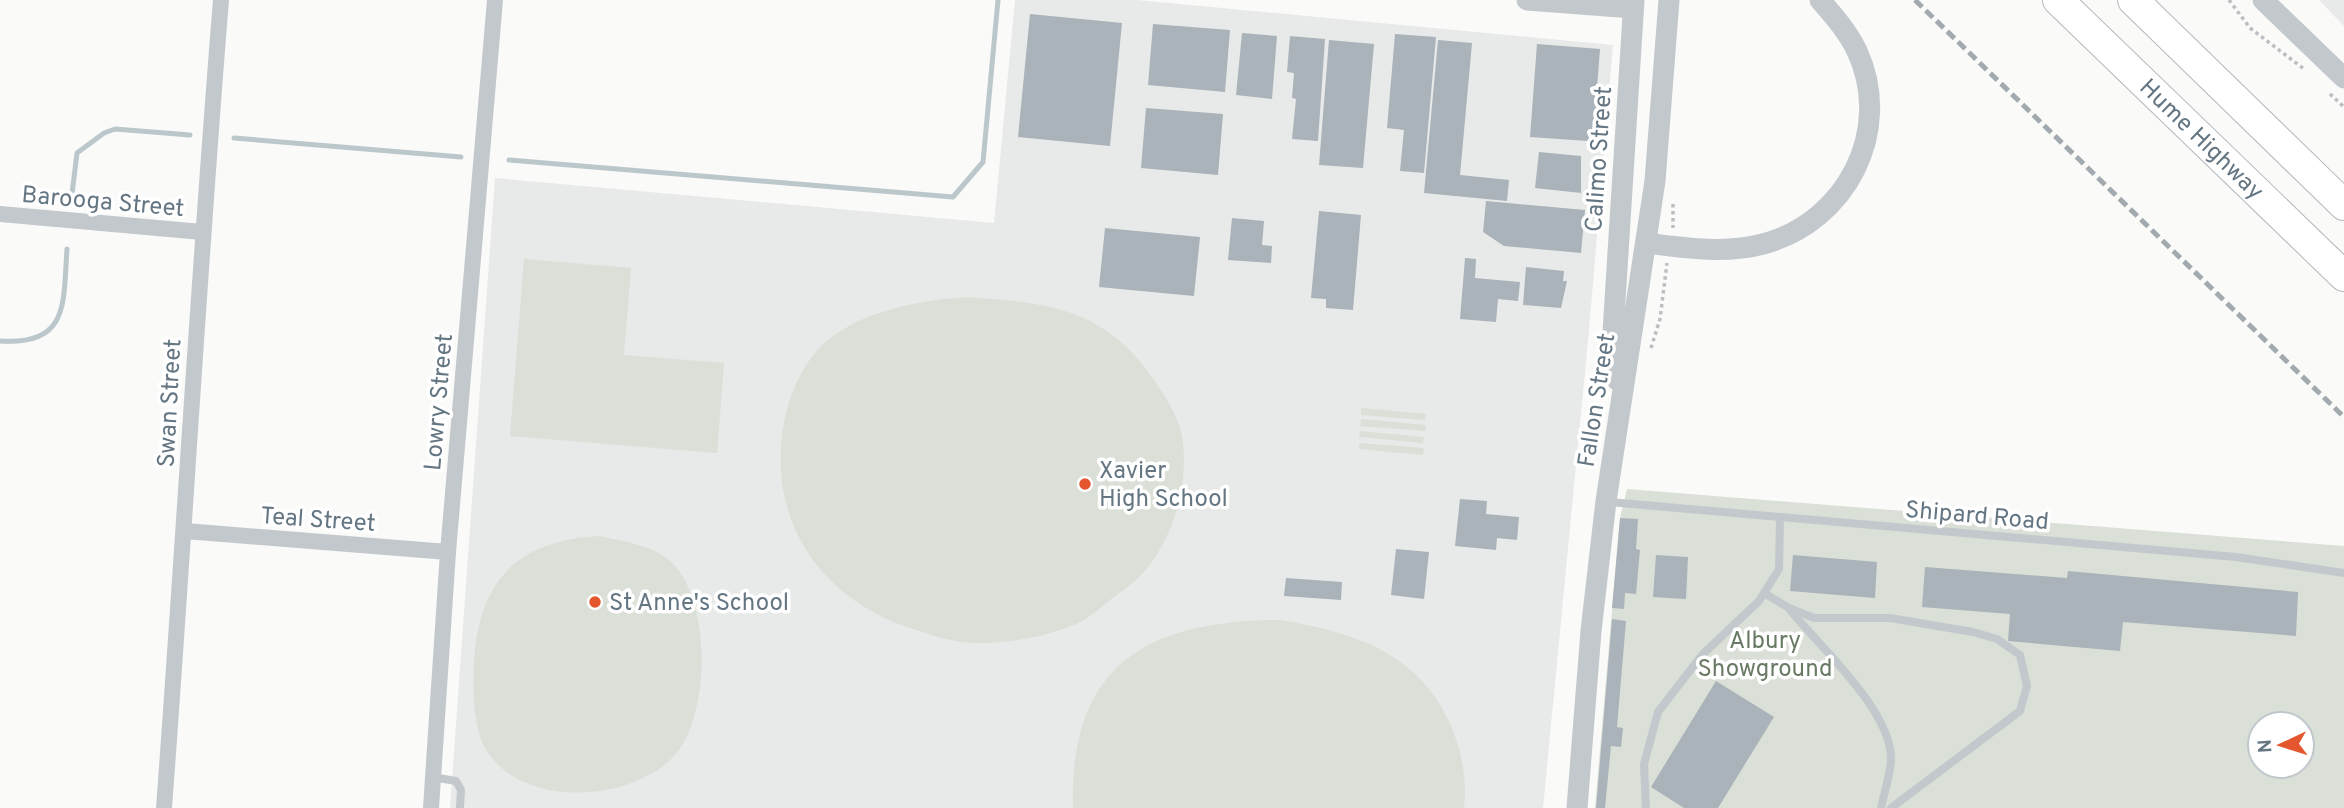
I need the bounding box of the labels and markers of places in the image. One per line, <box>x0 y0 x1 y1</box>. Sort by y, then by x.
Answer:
place label: Xavier High School <box>1099 457 1228 515</box>
marker: Xavier High School <box>1077 476 1093 492</box>
place label: St Anne's School <box>609 589 789 619</box>
marker: St Anne's School <box>587 594 603 610</box>

